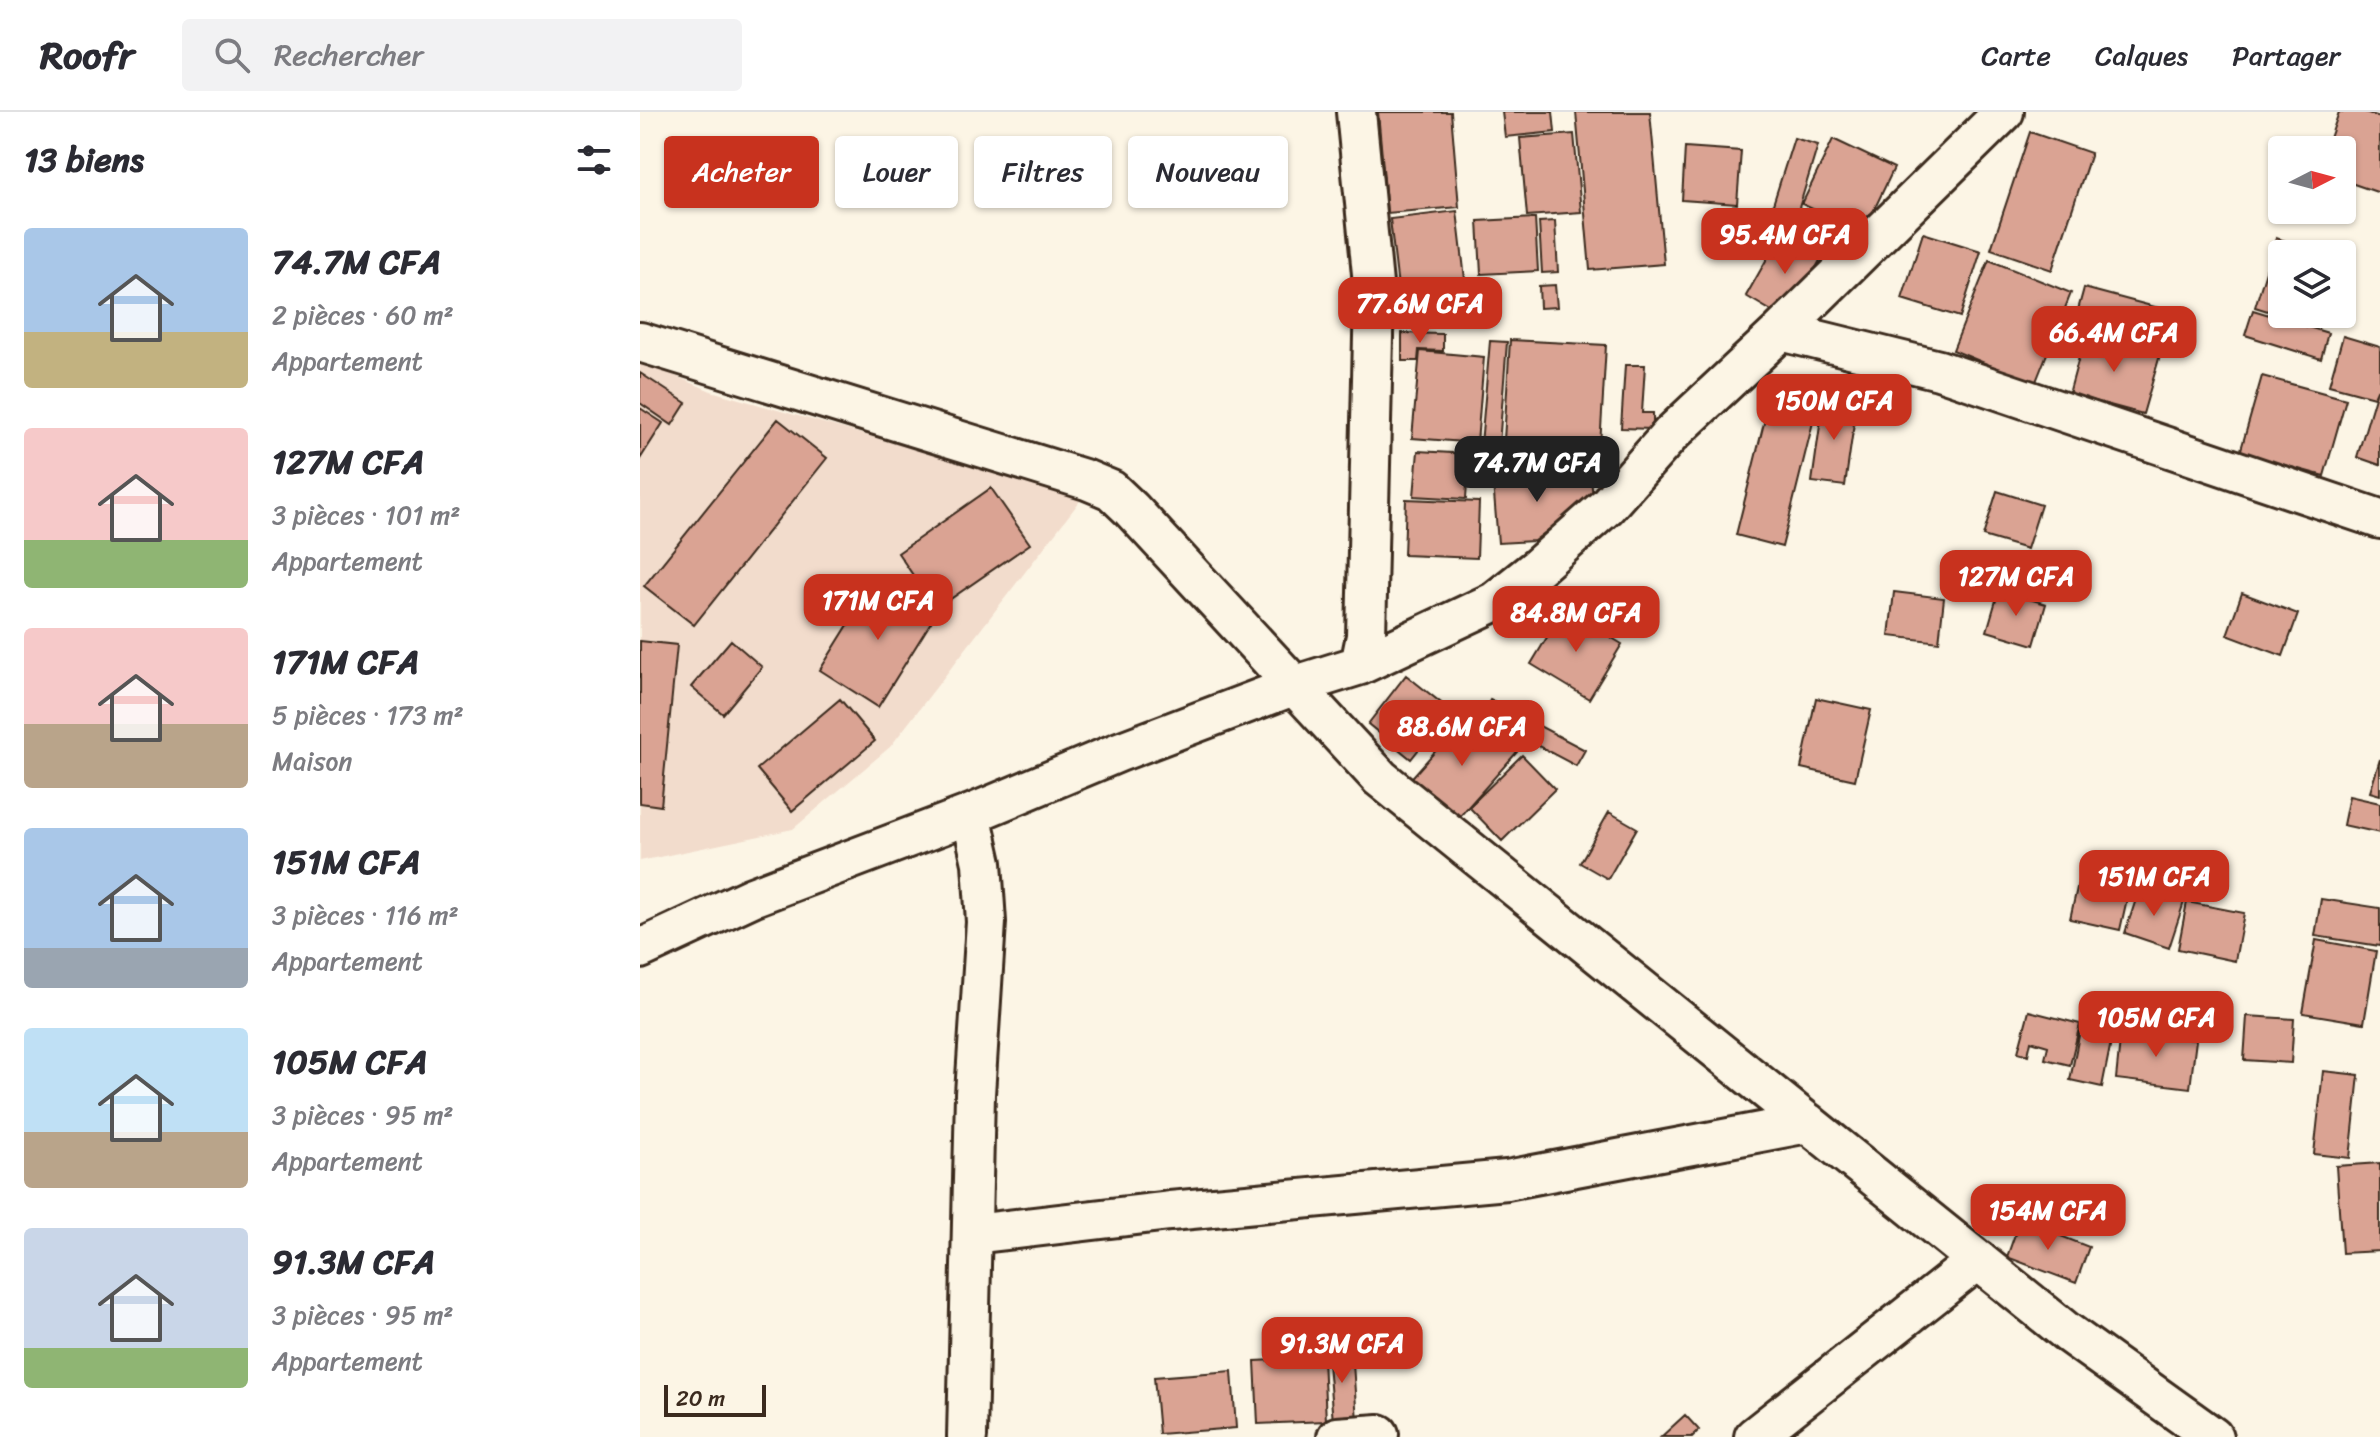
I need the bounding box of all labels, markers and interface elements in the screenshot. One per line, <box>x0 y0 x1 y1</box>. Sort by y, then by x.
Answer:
search box <box>182 19 742 91</box>
text: Roofr <box>40 22 134 89</box>
text: Rechercher <box>274 28 424 82</box>
text: Carte <box>1981 31 2051 80</box>
text: Calques <box>2095 31 2188 80</box>
text: Partager <box>2232 31 2340 80</box>
icon: search <box>210 33 254 77</box>
text: 13 biens <box>24 130 144 190</box>
chip: Acheter <box>664 136 819 208</box>
chip: Louer <box>835 136 958 208</box>
chip: Filtres <box>974 136 1112 208</box>
chip: Nouveau <box>1128 136 1288 208</box>
north arrow <box>2268 136 2356 224</box>
map controls <box>2268 136 2356 328</box>
icon: filters <box>572 138 616 182</box>
pin: 95.4M CFA <box>1693 208 1877 276</box>
text: 95.4M CFA <box>1719 211 1851 257</box>
text: 74.7M CFA <box>272 232 441 292</box>
button: layers <box>2268 240 2356 328</box>
icon: home <box>88 260 184 356</box>
pin: 77.6M CFA <box>1328 277 1512 345</box>
text: 77.6M CFA <box>1356 280 1484 326</box>
text: 2 pièces · 60 m² <box>272 292 454 338</box>
pin: 66.4M CFA <box>2022 306 2206 374</box>
text: 66.4M CFA <box>2049 309 2179 355</box>
text: Appartement <box>272 338 423 384</box>
pin: 150M CFA <box>1751 374 1917 442</box>
text: 150M CFA <box>1775 377 1893 423</box>
text: 127M CFA <box>272 432 424 492</box>
pin: 74.7M CFA <box>1445 436 1629 504</box>
text: 74.7M CFA <box>1472 439 1602 485</box>
icon: home <box>88 460 184 556</box>
text: 3 pièces · 101 m² <box>272 492 460 538</box>
text: Appartement <box>272 538 423 584</box>
pin: 127M CFA <box>1933 550 2099 618</box>
text: 127M CFA <box>1958 553 2074 599</box>
pin: 171M CFA <box>795 574 961 642</box>
text: 171M CFA <box>822 577 934 623</box>
pin: 84.8M CFA <box>1484 586 1668 654</box>
text: 84.8M CFA <box>1511 589 1641 635</box>
text: 171M CFA <box>272 632 419 692</box>
icon: home <box>88 660 184 756</box>
text: 5 pièces · 173 m² <box>272 692 464 738</box>
pin: 88.6M CFA <box>1370 700 1554 768</box>
text: 88.6M CFA <box>1397 703 1527 749</box>
text: Maison <box>272 738 352 784</box>
text: 151M CFA <box>272 832 421 892</box>
pin: 151M CFA <box>2071 850 2237 918</box>
text: 151M CFA <box>2097 853 2211 899</box>
icon: home <box>88 860 184 956</box>
text: 3 pièces · 116 m² <box>272 892 459 938</box>
text: Appartement <box>272 938 423 984</box>
pin: 105M CFA <box>2073 991 2239 1059</box>
text: 105M CFA <box>2097 994 2215 1040</box>
text: 105M CFA <box>272 1032 427 1092</box>
icon: home <box>88 1060 184 1156</box>
text: 3 pièces · 95 m² <box>272 1092 454 1138</box>
text: Appartement <box>272 1138 423 1184</box>
pin: 154M CFA <box>1965 1184 2131 1252</box>
text: 154M CFA <box>1989 1187 2107 1233</box>
text: 91.3M CFA <box>272 1232 435 1292</box>
icon: home <box>88 1260 184 1356</box>
text: 3 pièces · 95 m² <box>272 1292 454 1338</box>
pin: 91.3M CFA <box>1250 1317 1434 1385</box>
text: 91.3M CFA <box>1280 1320 1404 1366</box>
text: Appartement <box>272 1338 423 1384</box>
text: 20 m <box>676 1379 725 1418</box>
scale bar <box>664 1381 766 1417</box>

